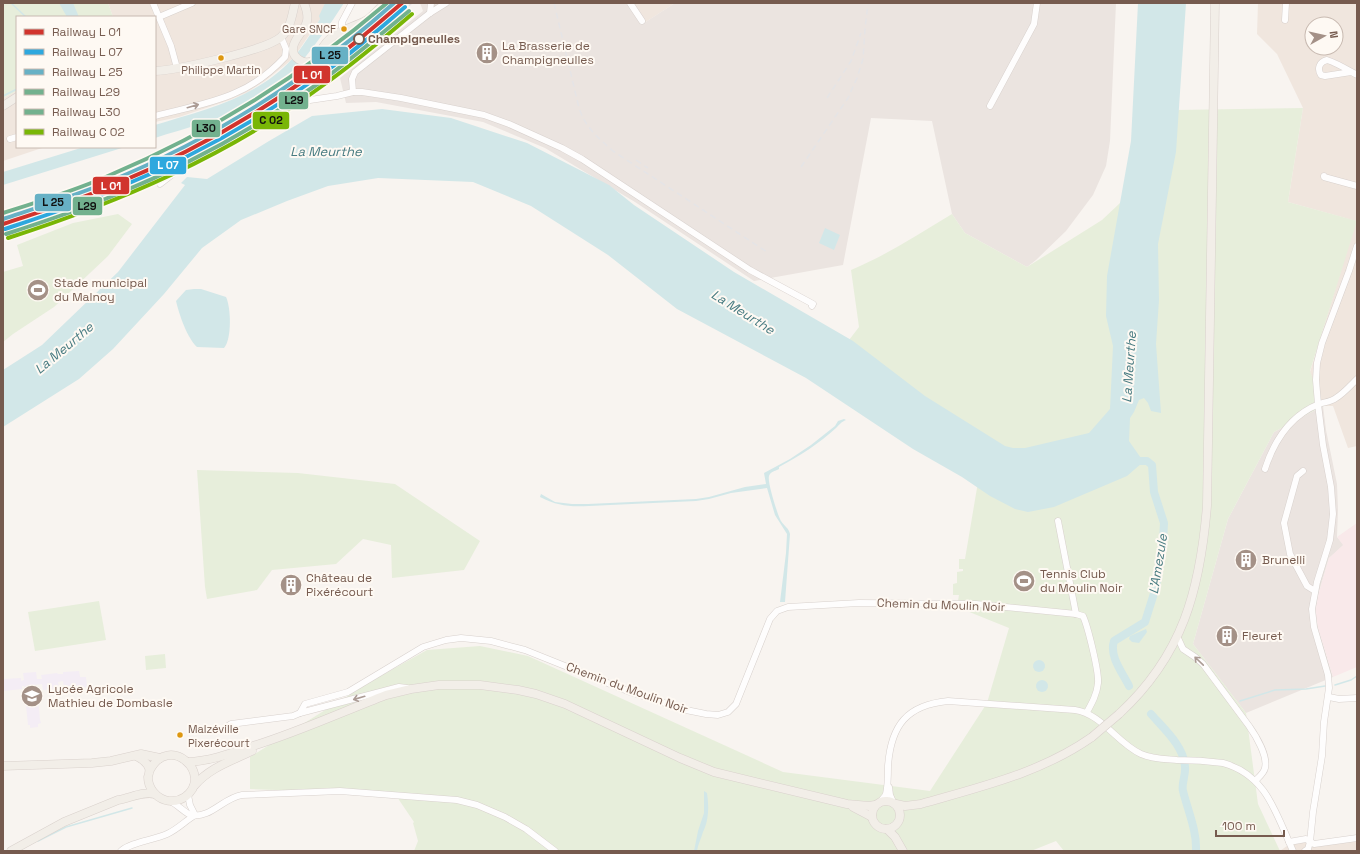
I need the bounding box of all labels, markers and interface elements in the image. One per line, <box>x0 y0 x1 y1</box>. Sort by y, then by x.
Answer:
legend <box>16 16 156 148</box>
north arrow <box>1304 16 1344 56</box>
place label: Gare SNCF <box>282 22 336 36</box>
text: Railway L 01 <box>52 24 121 40</box>
marker: Gare SNCF <box>339 24 349 34</box>
text: N <box>1326 30 1341 39</box>
place label: Champigneulles <box>368 31 460 47</box>
marker: Champigneulles <box>353 33 365 45</box>
place label: La Brasserie de Champigneulles <box>502 38 594 68</box>
building icon: La Brasserie de Champigneulles <box>474 40 500 66</box>
text: Railway L 07 <box>52 44 123 60</box>
line badge: L 25 <box>311 46 349 65</box>
text: L 25 <box>319 48 341 62</box>
marker: Philippe Martin <box>216 53 226 63</box>
place label: Philippe Martin <box>181 63 261 77</box>
text: Railway L 25 <box>52 64 123 80</box>
line badge: L 01 <box>293 65 331 84</box>
text: L 01 <box>302 68 322 82</box>
text: Railway L29 <box>52 84 120 100</box>
line badge: L29 <box>278 91 309 110</box>
text: L29 <box>284 93 304 107</box>
one-way arrow <box>186 102 199 109</box>
text: Railway L30 <box>52 104 121 120</box>
line badge: C 02 <box>252 111 290 130</box>
text: C 02 <box>259 113 283 127</box>
line badge: L30 <box>191 119 221 138</box>
text: L30 <box>196 121 216 135</box>
text: Railway C 02 <box>52 124 125 140</box>
water label: La Meurthe <box>290 143 363 160</box>
line badge: L 07 <box>149 156 187 175</box>
text: L 07 <box>157 158 179 172</box>
line badge: L 01 <box>92 176 130 195</box>
text: L 01 <box>101 179 121 193</box>
line badge: L 25 <box>34 193 72 212</box>
text: L 25 <box>42 195 64 209</box>
line badge: L29 <box>72 196 103 216</box>
text: L29 <box>77 199 97 213</box>
place label: Stade municipal du Malnoy <box>54 275 147 305</box>
sports icon: Stade municipal du Malnoy <box>25 277 51 303</box>
water label: La Meurthe <box>708 286 779 339</box>
water label: La Meurthe <box>31 318 98 377</box>
water label: La Meurthe <box>1118 330 1140 403</box>
water label: L'Amezule <box>1145 532 1171 595</box>
building icon: Brunelli <box>1233 547 1259 573</box>
place label: Brunelli <box>1262 552 1305 568</box>
place label: Tennis Club du Moulin Noir <box>1040 566 1123 596</box>
sports icon: Tennis Club du Moulin Noir <box>1011 568 1037 594</box>
place label: Château de Pixérécourt <box>306 570 373 600</box>
building icon: Château de Pixérécourt <box>278 572 304 598</box>
street label: Chemin du Moulin Noir <box>877 595 1006 615</box>
building icon: Fleuret <box>1214 623 1240 649</box>
place label: Fleuret <box>1242 628 1283 644</box>
one-way arrow <box>1194 656 1204 666</box>
street label: Chemin du Moulin Noir <box>564 659 690 718</box>
place label: Lycée Agricole Mathieu de Dombasle <box>48 681 173 711</box>
school or university icon: Lycée Agricole Mathieu de Dombasle <box>19 683 45 709</box>
one-way arrow <box>353 695 366 702</box>
place label: Malzéville Pixerécourt <box>188 722 250 750</box>
marker: Malzéville Pixerécourt <box>175 730 185 740</box>
scale bar <box>1216 812 1284 838</box>
text: 100 m <box>1222 818 1256 834</box>

